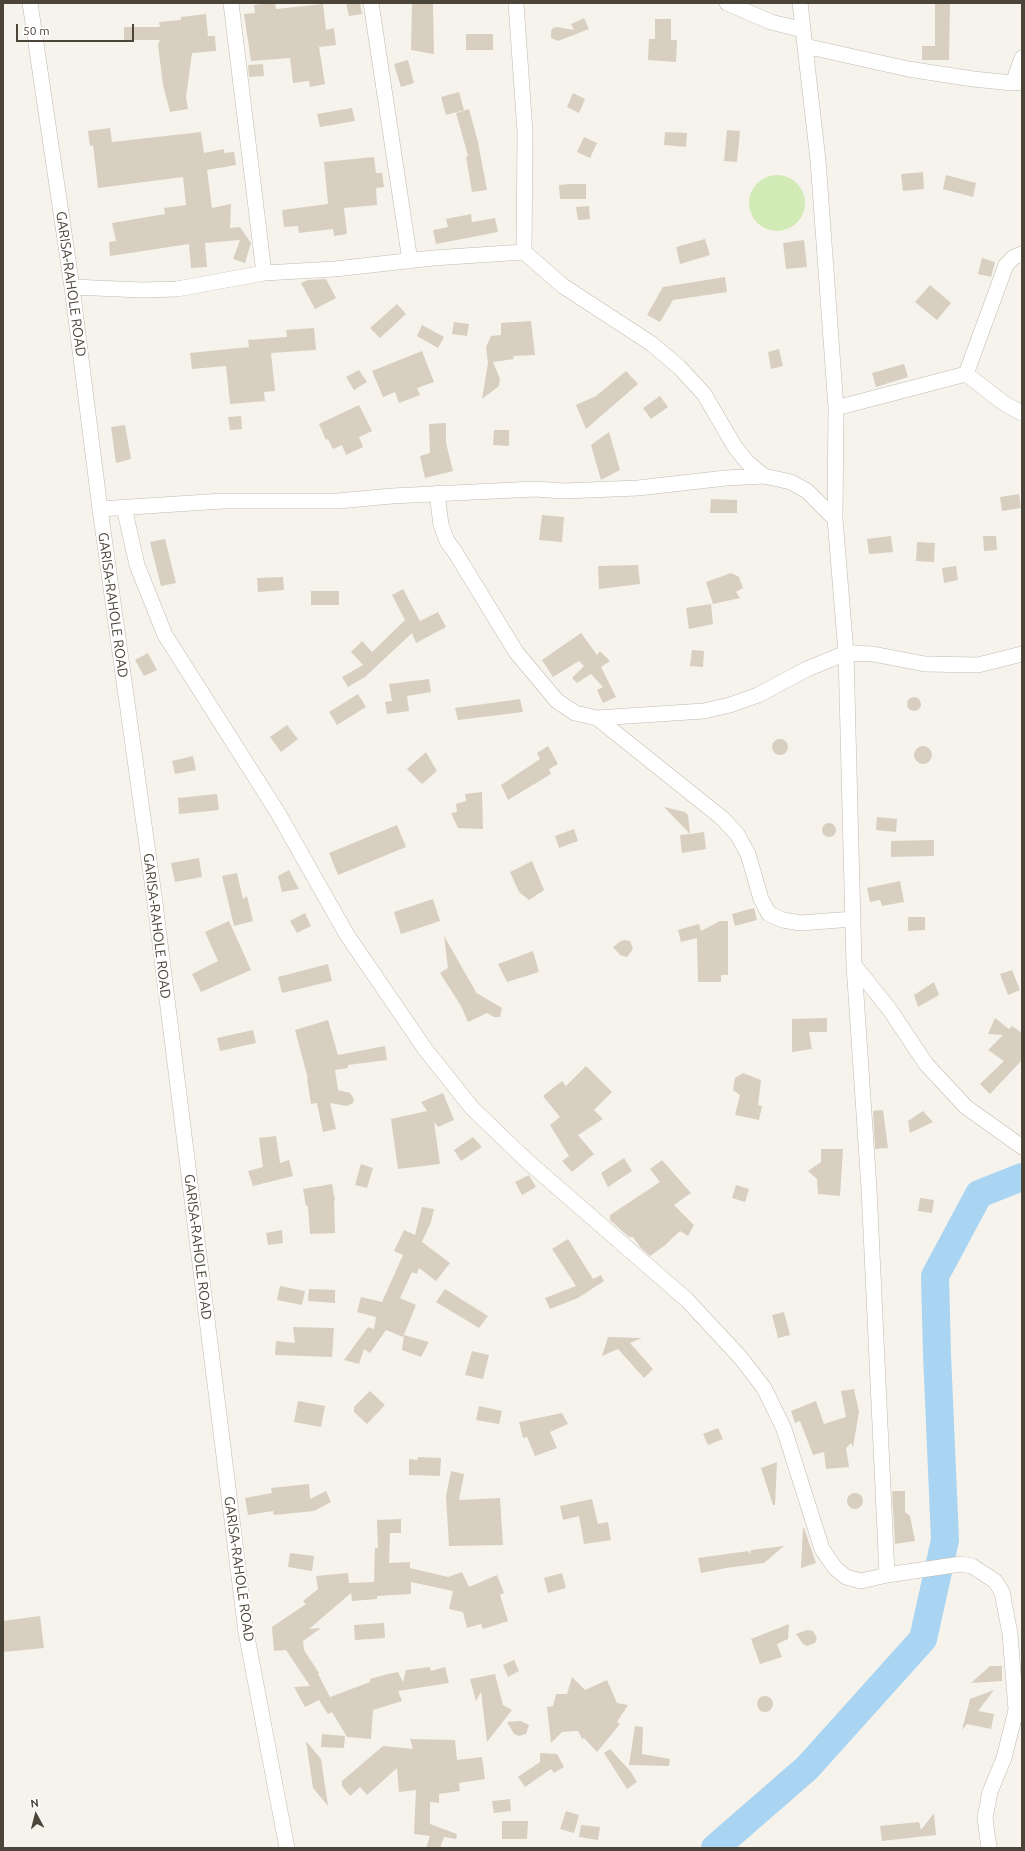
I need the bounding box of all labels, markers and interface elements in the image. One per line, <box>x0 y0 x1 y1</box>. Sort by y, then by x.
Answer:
scale bar <box>18 16 136 42</box>
text: 50 m <box>23 24 50 37</box>
street label: GARISA-RAHOLE ROAD <box>52 210 90 358</box>
street label: GARISA-RAHOLE ROAD <box>94 531 132 679</box>
street label: GARISA-RAHOLE ROAD <box>140 852 174 1000</box>
street label: GARISA-RAHOLE ROAD <box>181 1173 215 1321</box>
street label: GARISA-RAHOLE ROAD <box>220 1495 258 1643</box>
north arrow <box>16 1795 56 1835</box>
text: N <box>30 1797 39 1810</box>

